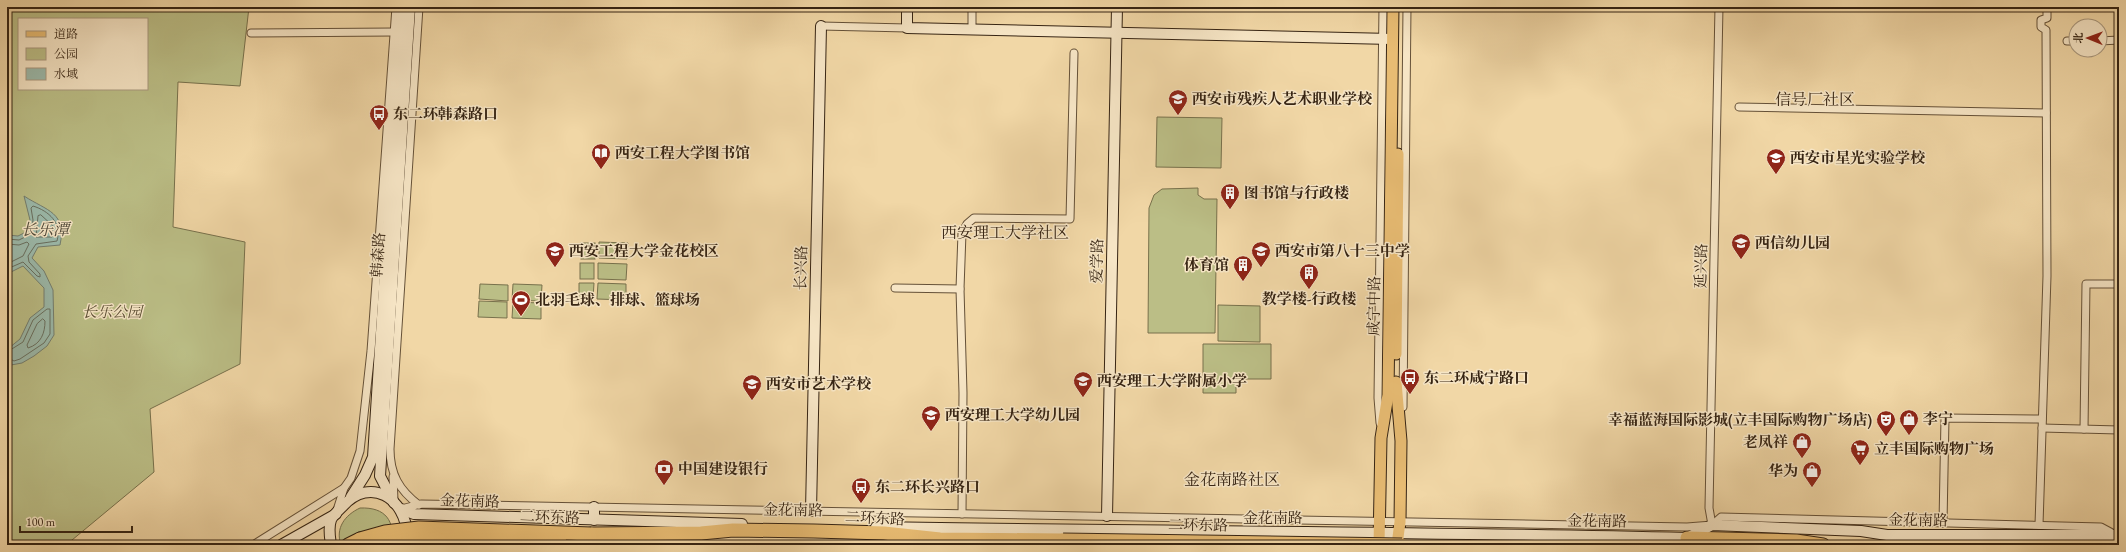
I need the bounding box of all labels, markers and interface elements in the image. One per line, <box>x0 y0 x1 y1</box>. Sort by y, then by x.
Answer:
legend <box>18 18 148 90</box>
north arrow <box>2068 18 2108 58</box>
text: 道路 <box>54 26 78 42</box>
text: 北 <box>2071 32 2085 43</box>
text: 公园 <box>54 46 78 62</box>
text: 水域 <box>54 66 78 82</box>
school or university icon: 西安市残疾人艺术职业学校 <box>1167 88 1189 116</box>
place label: 西安市残疾人艺术职业学校 <box>1192 89 1373 108</box>
district label: 信号厂社区 <box>1775 89 1855 110</box>
bus stop icon: 东二环韩森路口 <box>368 103 390 131</box>
place label: 东二环韩森路口 <box>393 104 498 123</box>
library icon: 西安工程大学图书馆 <box>590 142 612 170</box>
place label: 西安工程大学图书馆 <box>615 143 750 162</box>
school or university icon: 西安市星光实验学校 <box>1765 147 1787 175</box>
place label: 西安市星光实验学校 <box>1790 148 1926 167</box>
building icon: 图书馆与行政楼 <box>1219 182 1241 210</box>
place label: 图书馆与行政楼 <box>1244 183 1349 202</box>
water label: 长乐潭 <box>21 219 72 240</box>
district label: 西安理工大学社区 <box>941 222 1069 243</box>
street label: 韩森路 <box>366 232 389 278</box>
school or university icon: 西信幼儿园 <box>1730 232 1752 260</box>
place label: 西信幼儿园 <box>1755 233 1830 252</box>
street label: 爱学路 <box>1087 238 1106 284</box>
school or university icon: 西安工程大学金花校区 <box>544 240 566 268</box>
school or university icon: 西安市第八十三中学 <box>1250 240 1272 268</box>
place label: 西安工程大学金花校区 <box>569 241 719 260</box>
place label: 西安市第八十三中学 <box>1275 241 1410 260</box>
street label: 延兴路 <box>1691 243 1710 289</box>
street label: 长兴路 <box>791 245 810 291</box>
building icon: 体育馆 <box>1232 254 1254 282</box>
place label: 体育馆 <box>1184 255 1229 274</box>
building icon: 教学楼-行政楼 <box>1298 262 1320 290</box>
street label: 咸宁中路 <box>1363 276 1384 336</box>
sports icon: 北羽毛球、排球、篮球场 <box>510 289 532 317</box>
place label: 教学楼-行政楼 <box>1262 289 1356 308</box>
place label: 北羽毛球、排球、篮球场 <box>535 290 700 309</box>
park label: 长乐公园 <box>82 302 144 321</box>
bus stop icon: 东二环咸宁路口 <box>1399 367 1421 395</box>
place label: 东二环咸宁路口 <box>1424 368 1529 387</box>
school or university icon: 西安理工大学附属小学 <box>1072 370 1094 398</box>
place label: 西安理工大学附属小学 <box>1097 371 1247 390</box>
school or university icon: 西安市艺术学校 <box>741 373 763 401</box>
place label: 西安市艺术学校 <box>766 374 872 393</box>
school or university icon: 西安理工大学幼儿园 <box>920 404 942 432</box>
place label: 西安理工大学幼儿园 <box>945 405 1080 424</box>
shop icon: 李宁 <box>1898 408 1920 436</box>
theatre icon: 幸福蓝海国际影城(立丰国际购物广场店) <box>1875 409 1897 437</box>
place label: 李宁 <box>1923 409 1953 428</box>
place label: 幸福蓝海国际影城(立丰国际购物广场店) <box>1608 410 1872 429</box>
shop icon: 老凤祥 <box>1791 431 1813 459</box>
place label: 老凤祥 <box>1743 432 1788 451</box>
supermarket icon: 立丰国际购物广场 <box>1849 438 1871 466</box>
place label: 立丰国际购物广场 <box>1874 439 1994 458</box>
bank icon: 中国建设银行 <box>653 458 675 486</box>
place label: 中国建设银行 <box>678 459 768 478</box>
shop icon: 华为 <box>1801 460 1823 488</box>
place label: 华为 <box>1768 461 1798 480</box>
district label: 金花南路社区 <box>1184 469 1280 490</box>
bus stop icon: 东二环长兴路口 <box>850 476 872 504</box>
place label: 东二环长兴路口 <box>875 477 980 496</box>
street label: 金花南路 <box>440 490 500 511</box>
street label: 金花南路 <box>763 499 823 520</box>
street label: 二环东路 <box>520 506 580 527</box>
street label: 二环东路 <box>845 506 905 529</box>
scale bar <box>20 508 132 534</box>
street label: 金花南路 <box>1243 508 1303 527</box>
street label: 金花南路 <box>1888 509 1948 530</box>
street label: 金花南路 <box>1567 510 1627 531</box>
text: 100 m <box>26 514 56 530</box>
street label: 二环东路 <box>1168 514 1228 535</box>

